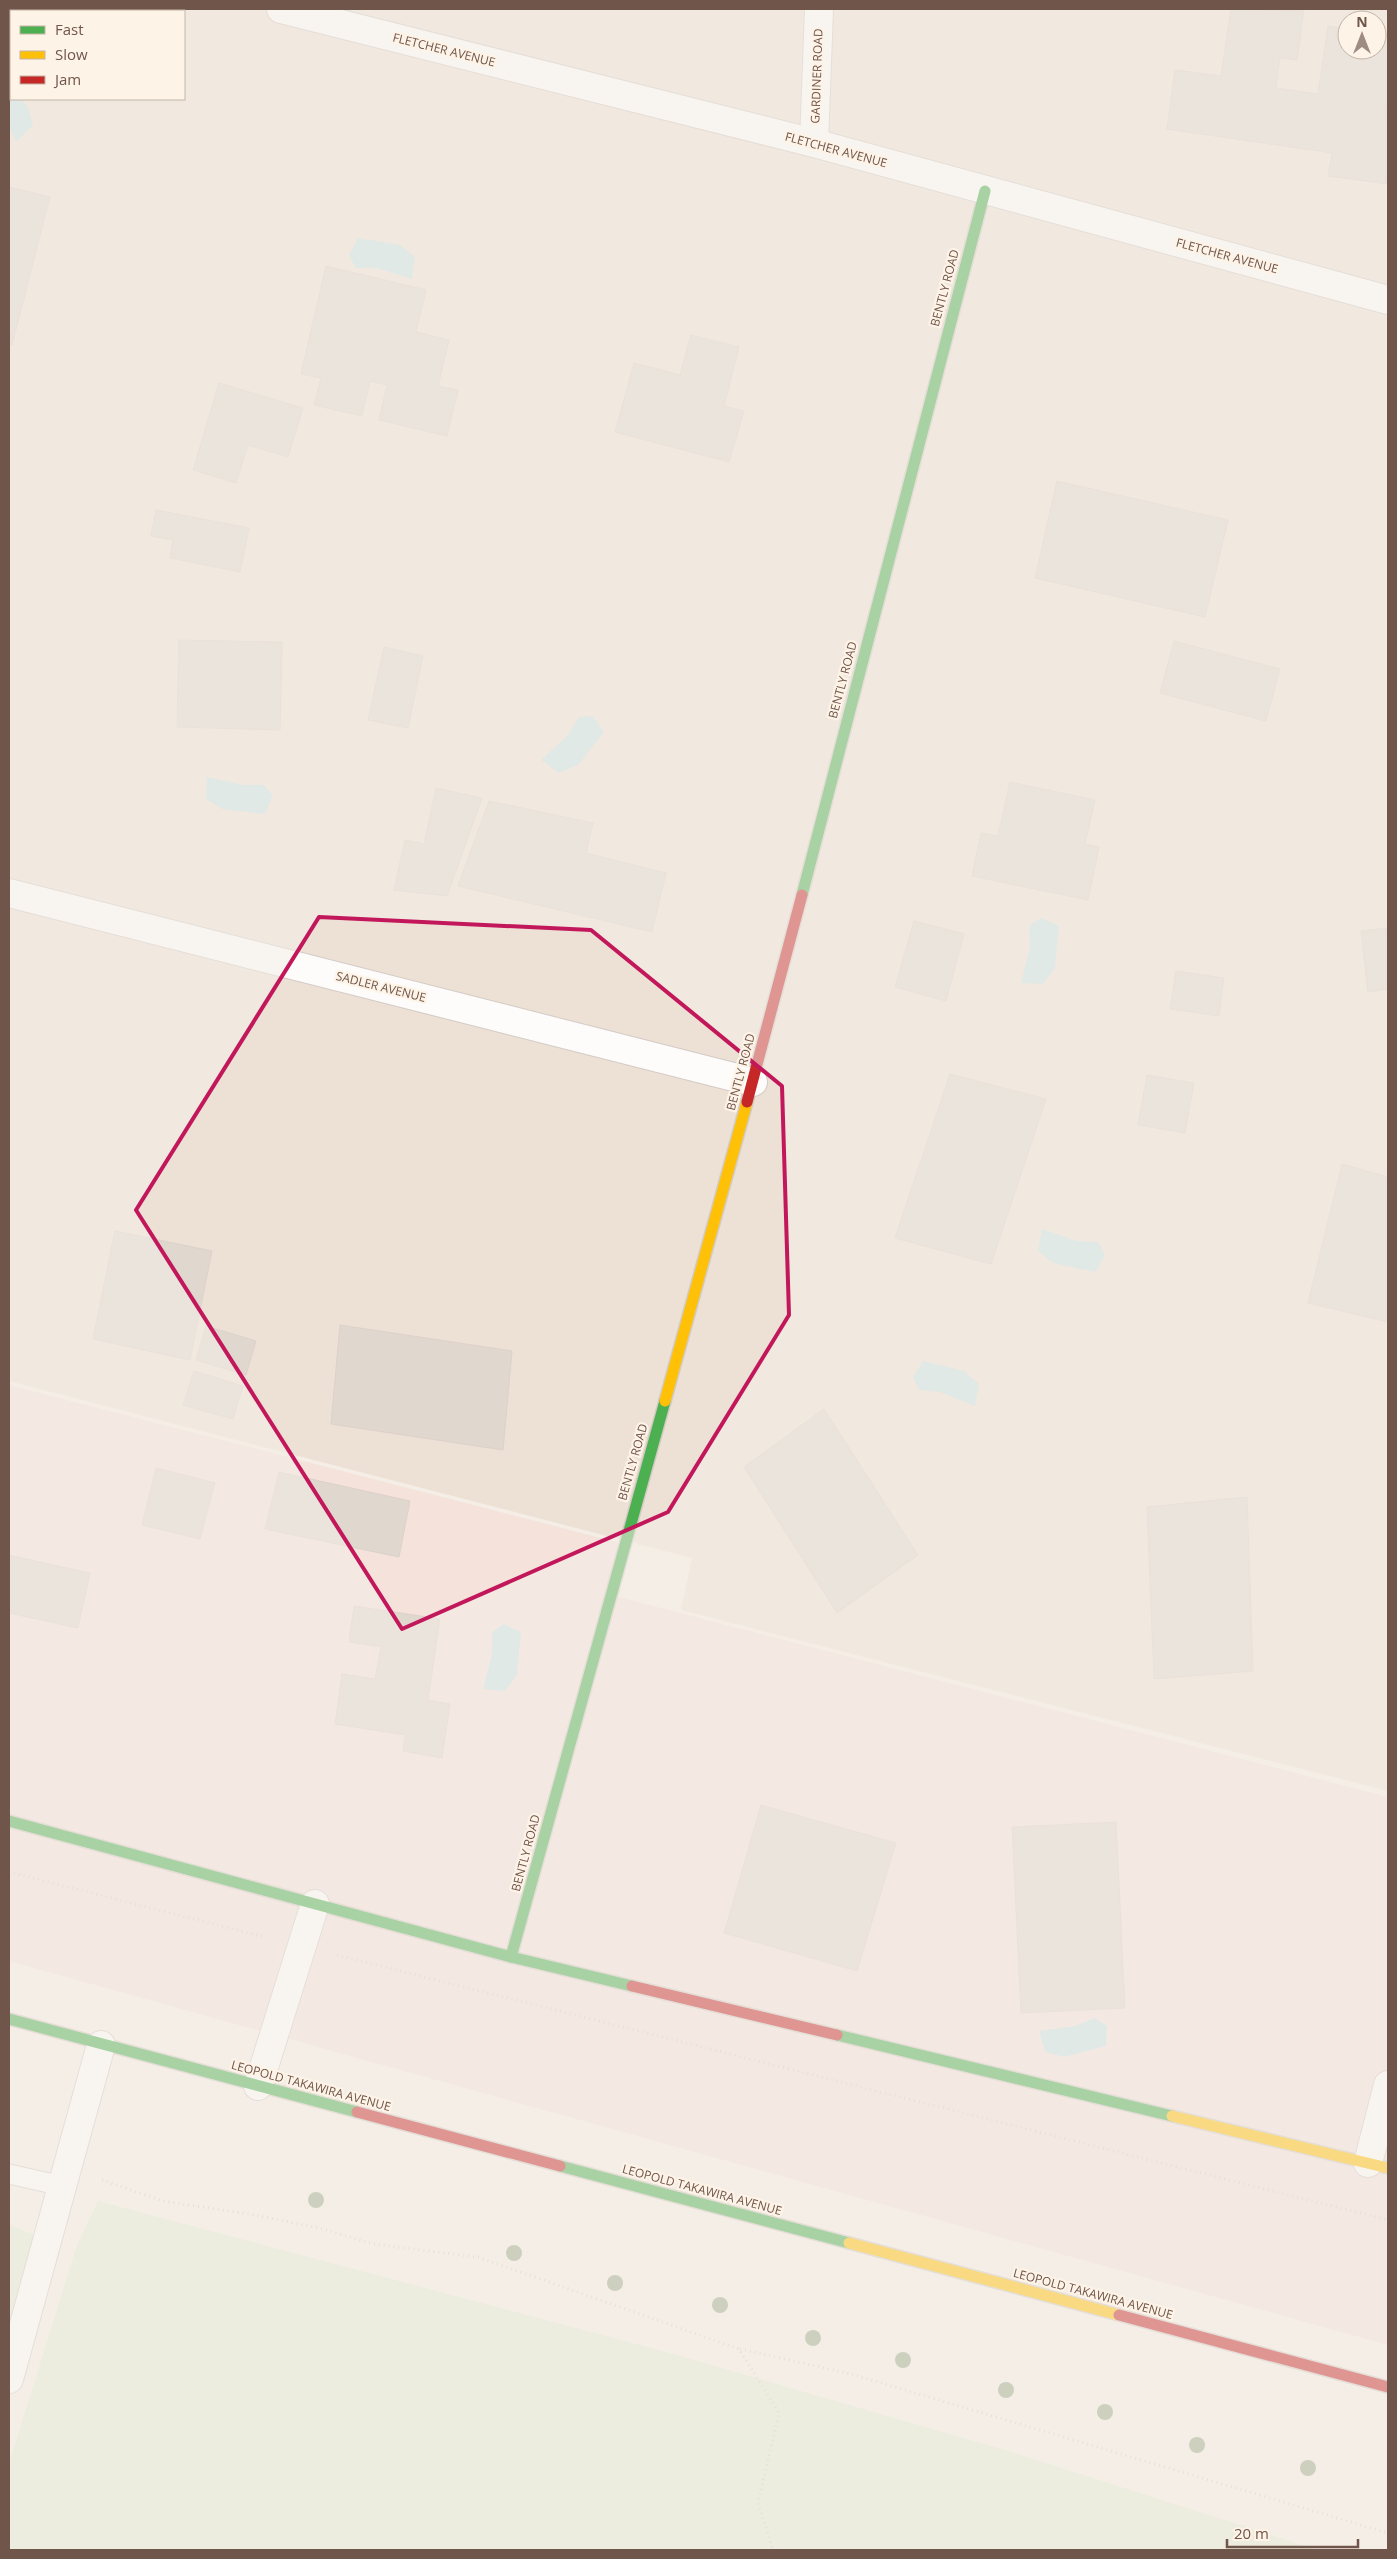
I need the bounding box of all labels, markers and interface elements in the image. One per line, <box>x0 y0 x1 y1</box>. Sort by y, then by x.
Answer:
legend <box>10 10 185 100</box>
north arrow <box>1337 10 1387 60</box>
text: N <box>1356 12 1368 31</box>
text: Fast <box>55 19 84 39</box>
street label: GARDINER ROAD <box>806 28 827 124</box>
street label: FLETCHER AVENUE <box>391 29 497 70</box>
text: Slow <box>55 44 88 64</box>
text: Jam <box>53 69 81 89</box>
street label: FLETCHER AVENUE <box>783 128 889 171</box>
street label: FLETCHER AVENUE <box>1174 234 1280 277</box>
street label: BENTLY ROAD <box>926 247 963 328</box>
street label: BENTLY ROAD <box>824 639 861 720</box>
street label: SADLER AVENUE <box>334 967 428 1006</box>
street label: BENTLY ROAD <box>722 1031 759 1112</box>
street label: BENTLY ROAD <box>613 1421 652 1502</box>
street label: BENTLY ROAD <box>507 1812 544 1893</box>
street label: LEOPOLD TAKAWIRA AVENUE <box>230 2056 393 2115</box>
street label: LEOPOLD TAKAWIRA AVENUE <box>621 2160 784 2219</box>
street label: LEOPOLD TAKAWIRA AVENUE <box>1012 2264 1175 2323</box>
scale bar <box>1227 2516 1358 2548</box>
text: 20 m <box>1234 2523 1269 2543</box>

